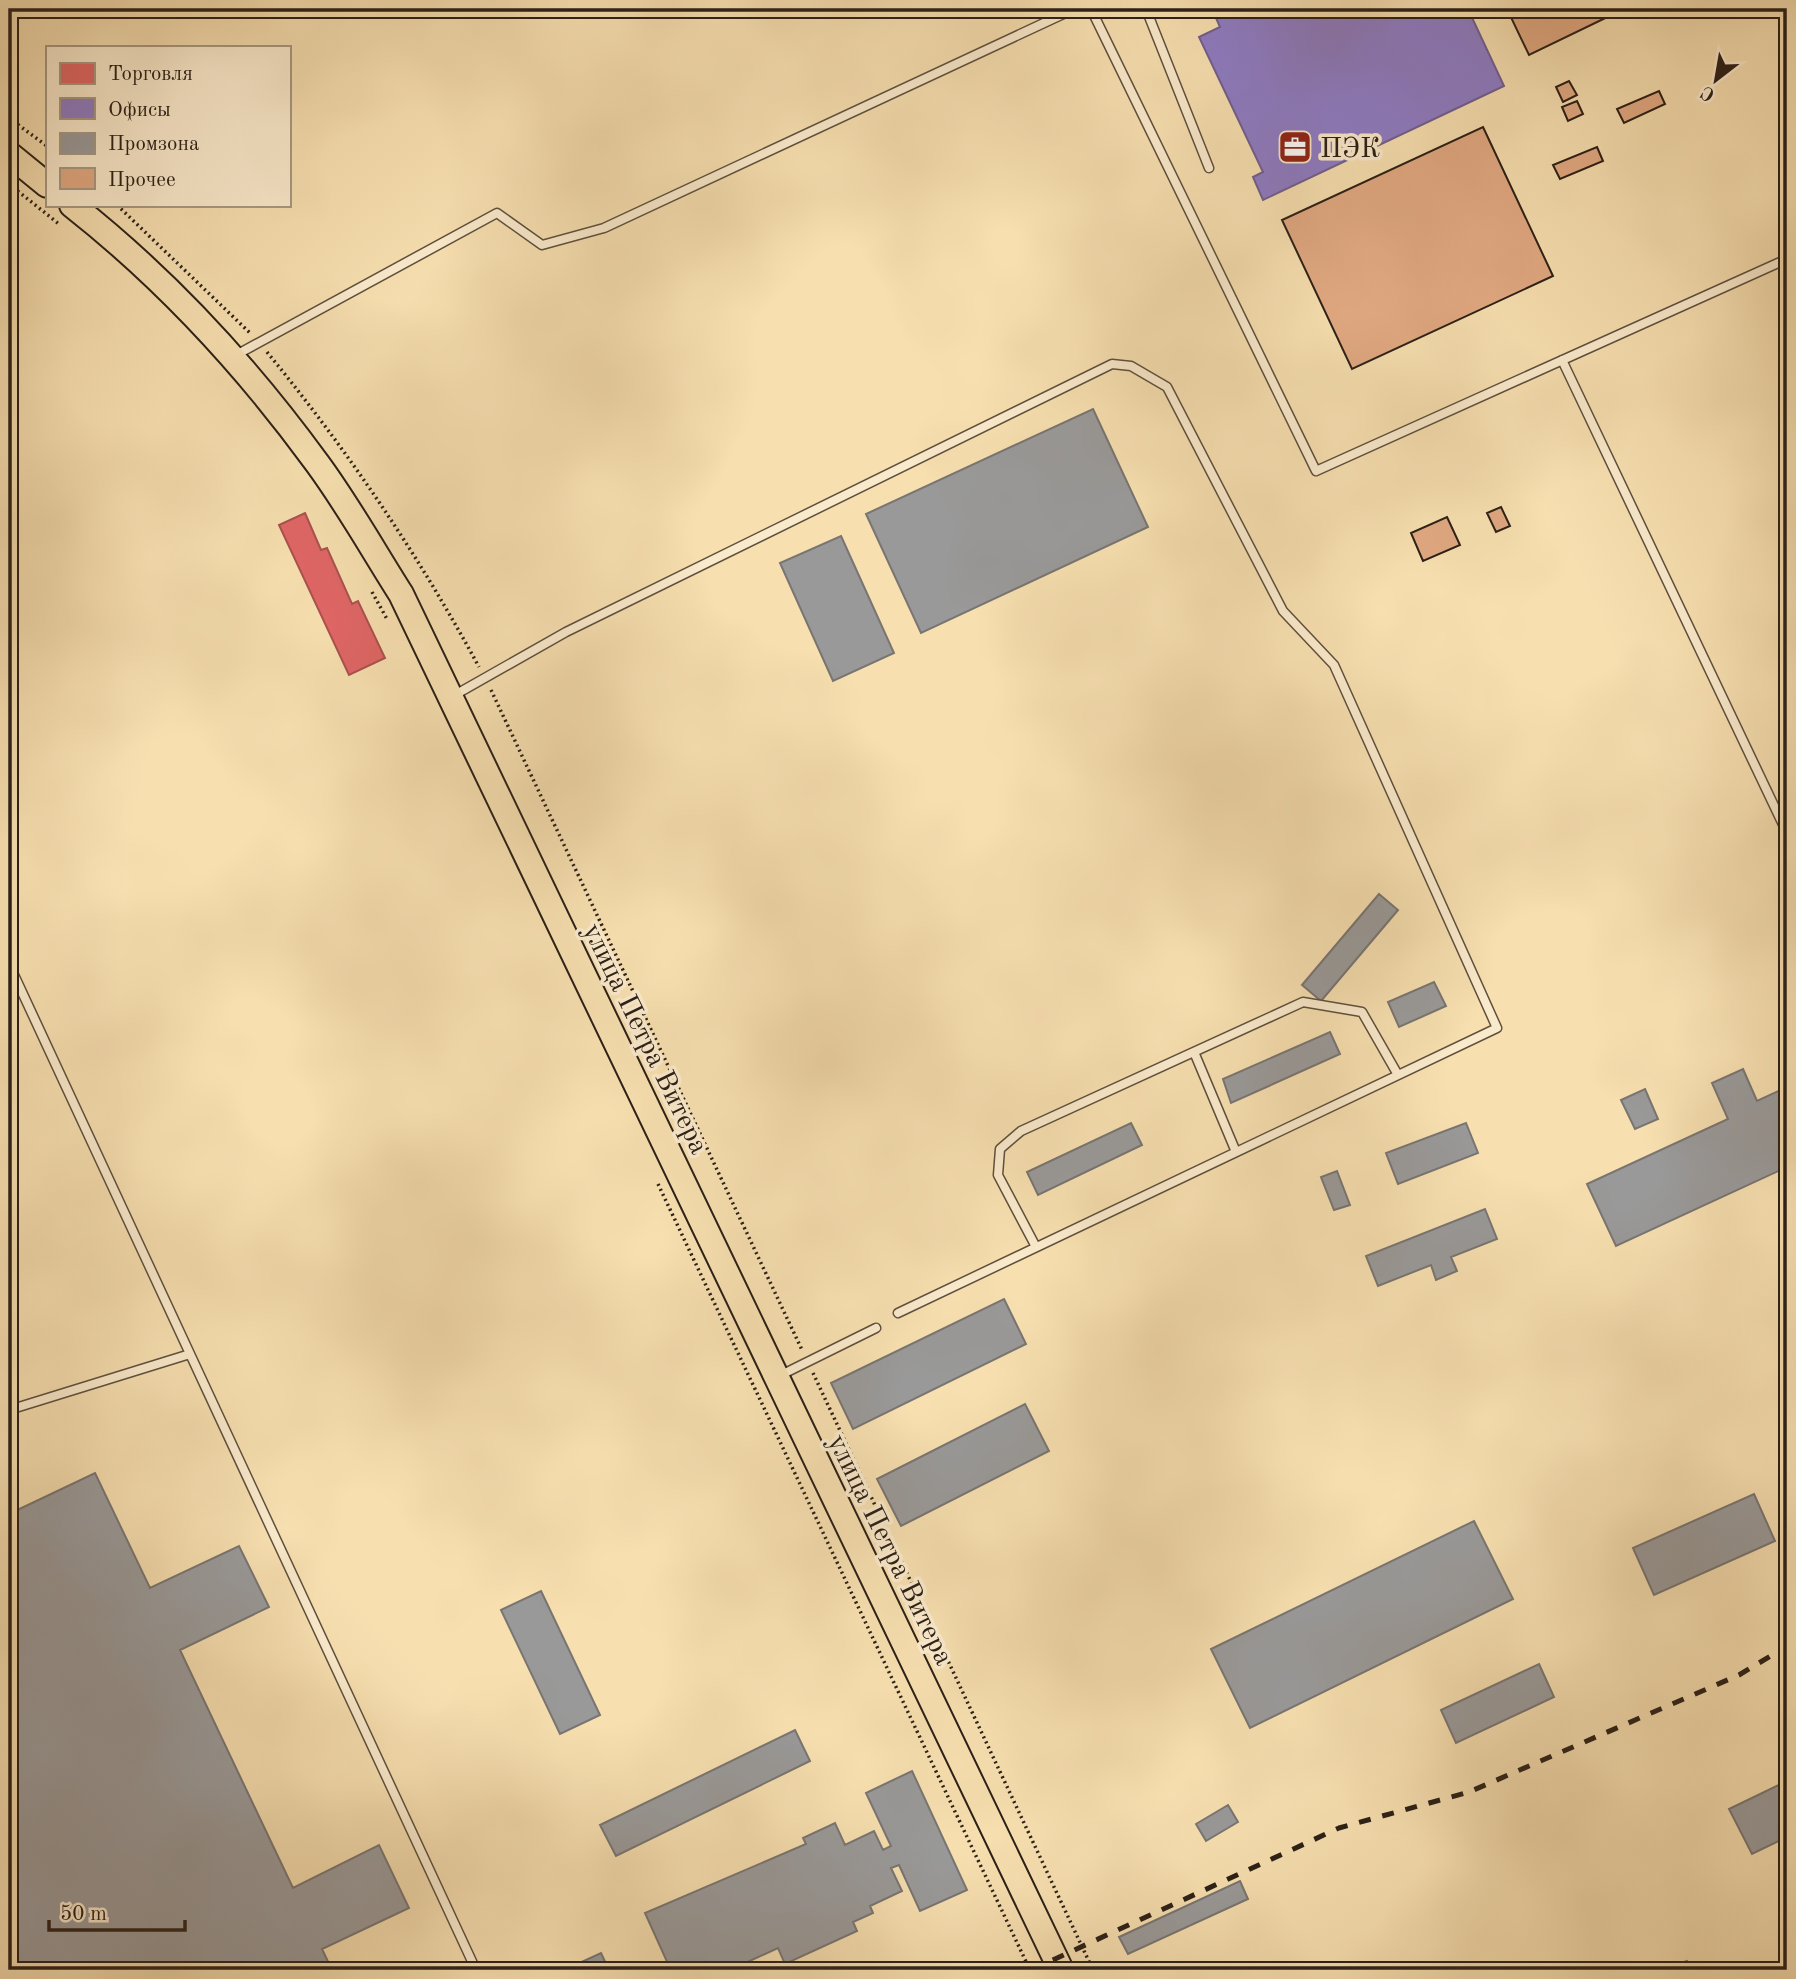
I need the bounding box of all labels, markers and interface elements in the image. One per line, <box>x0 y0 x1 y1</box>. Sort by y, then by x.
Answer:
legend <box>46 46 290 206</box>
north arrow <box>1680 46 1750 116</box>
text: Торговля <box>108 64 193 85</box>
text: С <box>1698 81 1719 104</box>
text: Офисы <box>108 100 171 121</box>
office icon: ПЭК <box>1276 128 1314 166</box>
text: Промзона <box>108 134 199 155</box>
place label: ПЭК <box>1320 136 1380 164</box>
text: Прочее <box>108 170 176 191</box>
street label: улица Петра Витера <box>576 920 712 1159</box>
street label: улица Петра Витера <box>821 1431 957 1670</box>
scale bar <box>49 1888 186 1932</box>
text: 50 m <box>60 1904 107 1925</box>

